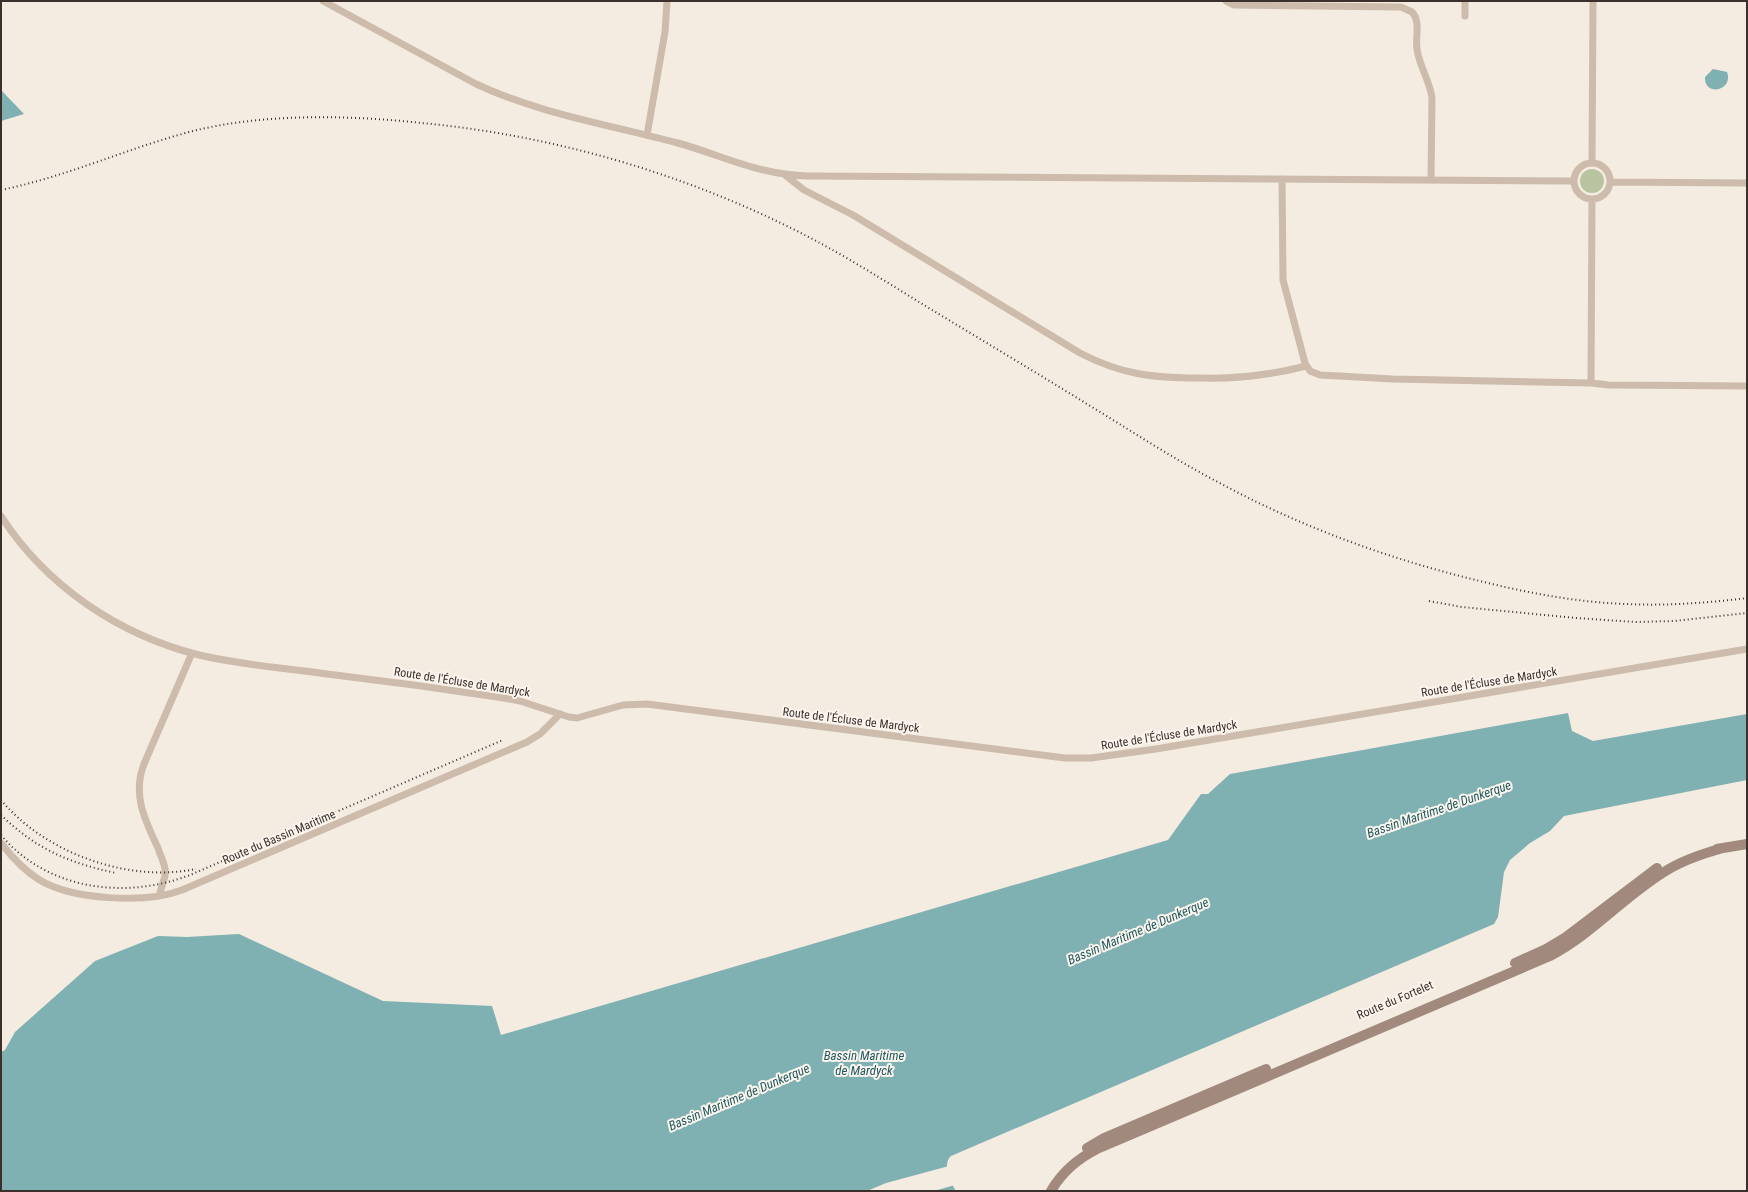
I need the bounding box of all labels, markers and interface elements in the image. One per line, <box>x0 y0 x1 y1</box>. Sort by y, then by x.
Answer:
street label: Route de l'Écluse de Mardyck <box>393 663 532 700</box>
street label: Route de l'Écluse de Mardyck <box>1420 663 1559 700</box>
street label: Route de l'Écluse de Mardyck <box>782 704 921 735</box>
street label: Route de l'Écluse de Mardyck <box>1100 716 1239 753</box>
water label: Bassin Maritime de Dunkerque <box>1365 777 1513 841</box>
street label: Route du Bassin Maritime <box>220 807 338 867</box>
water label: Bassin Maritime de Dunkerque <box>1065 894 1211 968</box>
street label: Route du Fortelet <box>1355 977 1436 1022</box>
water label: Bassin Maritime de Mardyck <box>824 1048 904 1078</box>
water label: Bassin Maritime de Dunkerque <box>666 1060 812 1134</box>

